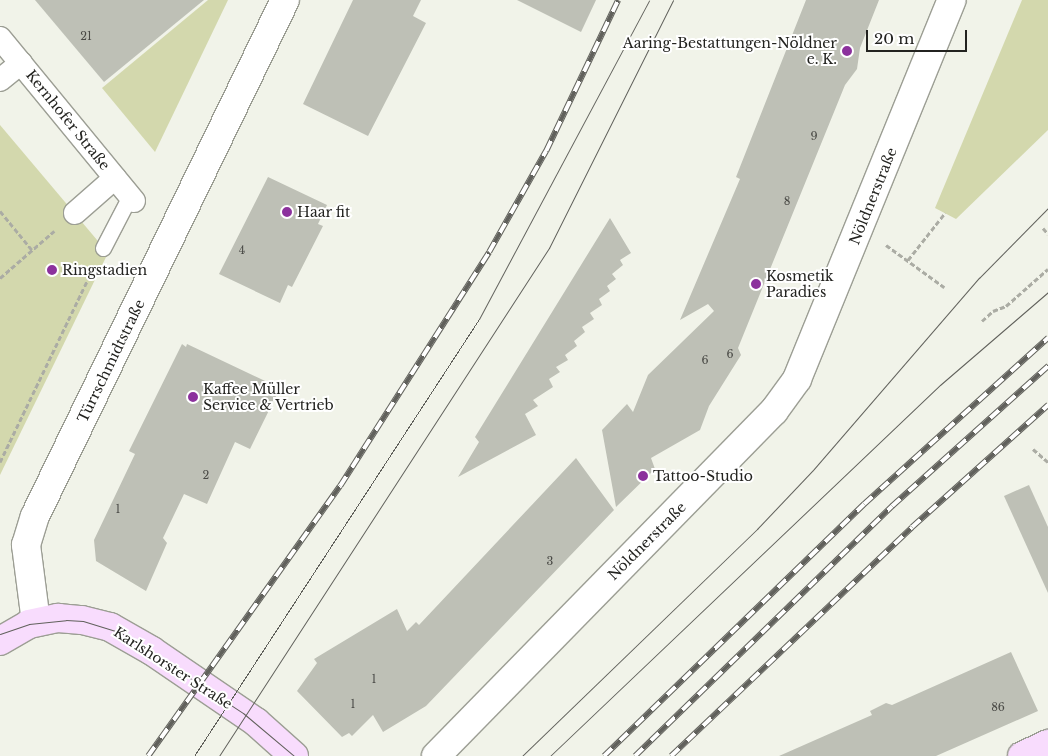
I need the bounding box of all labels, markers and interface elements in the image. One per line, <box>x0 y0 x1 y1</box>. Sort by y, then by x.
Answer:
scale bar <box>868 20 969 52</box>
house number: 21 <box>80 29 92 43</box>
text: 20 m <box>874 29 914 48</box>
place label: Aaring-Bestattungen-Nöldner e. K. <box>623 35 837 68</box>
marker: Aaring-Bestattungen-Nöldner e. K. <box>841 45 853 57</box>
street label: Kernhofer Straße <box>22 66 114 174</box>
house number: 9 <box>810 129 818 143</box>
street label: Nöldnerstraße <box>846 145 900 247</box>
house number: 8 <box>784 194 790 208</box>
place label: Haar fit <box>297 204 351 220</box>
marker: Haar fit <box>281 206 293 218</box>
house number: 4 <box>239 243 245 257</box>
place label: Ringstadien <box>62 262 147 278</box>
marker: Ringstadien <box>46 264 58 276</box>
place label: Kosmetik Paradies <box>766 268 834 300</box>
marker: Kosmetik Paradies <box>750 278 762 290</box>
street label: Türrschmidtstraße <box>74 297 148 425</box>
house number: 6 <box>726 347 734 361</box>
house number: 6 <box>701 353 709 367</box>
place label: Kaffee Müller Service & Vertrieb <box>203 381 334 414</box>
marker: Kaffee Müller Service & Vertrieb <box>187 391 199 403</box>
house number: 2 <box>203 468 209 482</box>
place label: Tattoo-Studio <box>653 468 753 484</box>
marker: Tattoo-Studio <box>637 470 649 482</box>
street label: Nöldnerstraße <box>605 499 689 583</box>
house number: 1 <box>116 502 120 516</box>
house number: 3 <box>547 554 553 568</box>
street label: Karlshorster Straße <box>110 623 236 713</box>
house number: 1 <box>372 672 376 686</box>
house number: 1 <box>351 697 355 711</box>
house number: 86 <box>991 700 1005 714</box>

